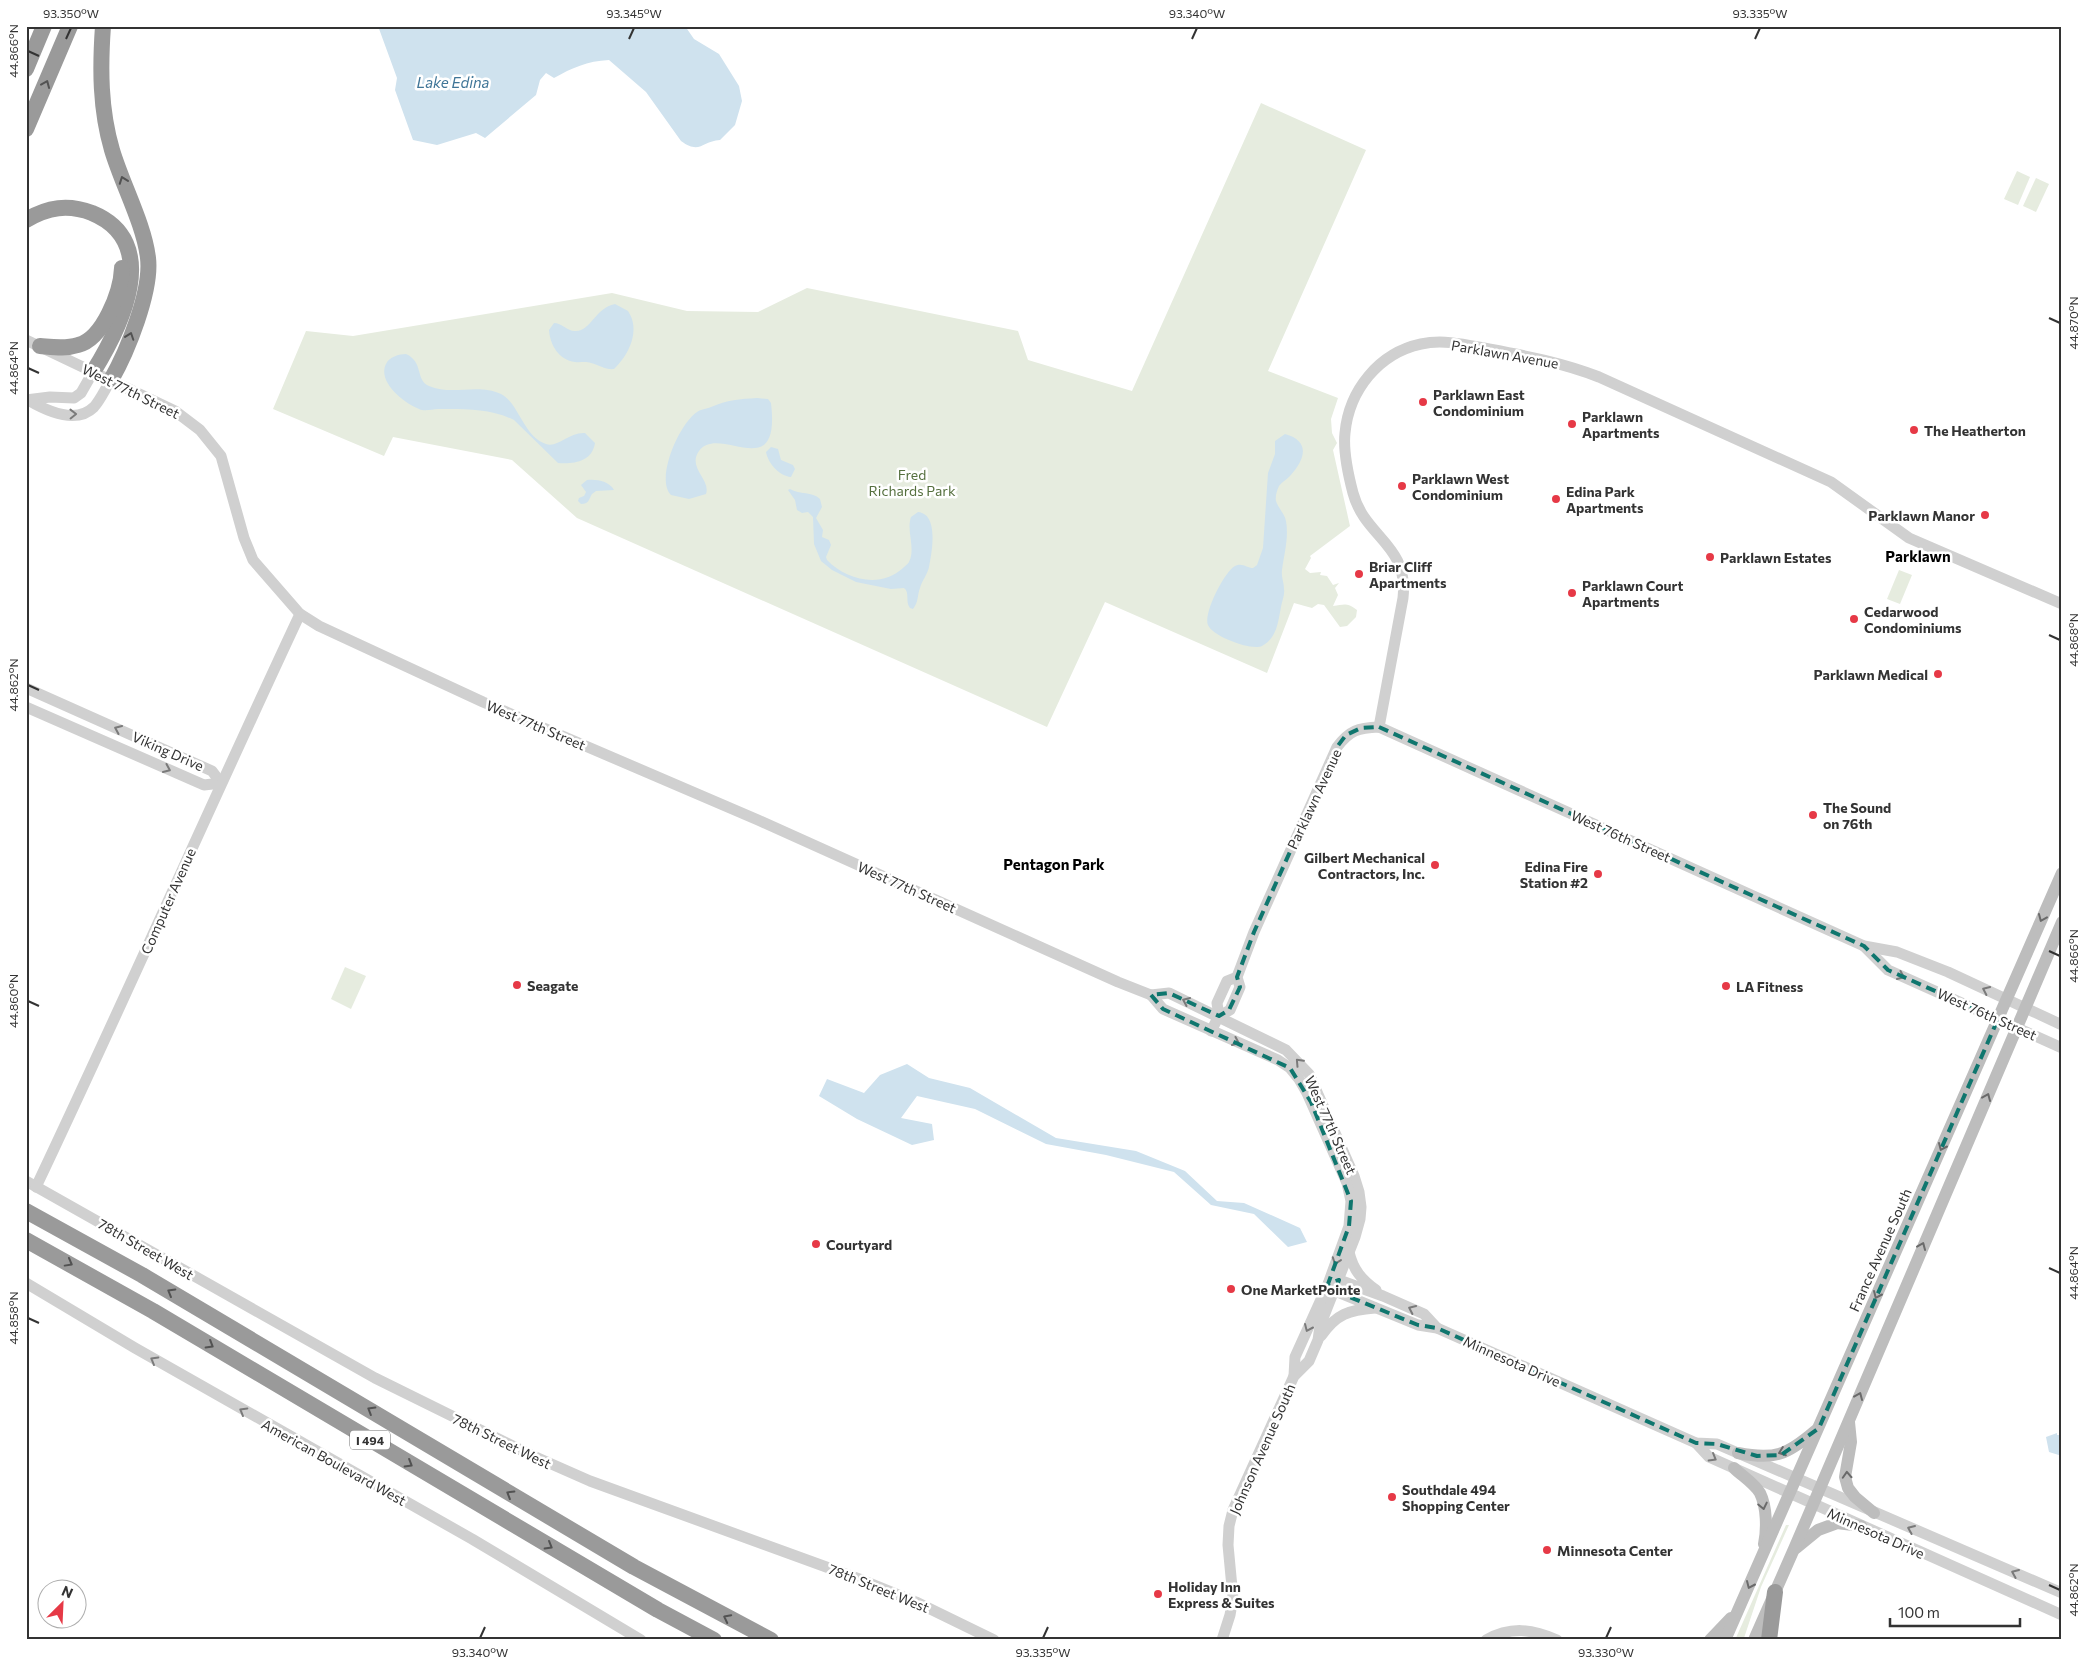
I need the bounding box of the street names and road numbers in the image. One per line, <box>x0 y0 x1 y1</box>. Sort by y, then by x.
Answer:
street label: Parklawn Avenue <box>1450 336 1560 372</box>
street label: West 77th Street <box>80 360 183 422</box>
street label: West 77th Street <box>484 696 588 754</box>
street label: Viking Drive <box>130 728 206 774</box>
street label: Parklawn Avenue <box>1283 746 1345 852</box>
street label: West 76th Street <box>1569 806 1674 866</box>
street label: Computer Avenue <box>137 845 199 957</box>
street label: West 77th Street <box>855 858 959 916</box>
street label: West 76th Street <box>1935 984 2040 1044</box>
street label: West 77th Street <box>1302 1073 1360 1177</box>
street label: France Avenue South <box>1845 1186 1915 1314</box>
street label: 78th Street West <box>95 1215 197 1283</box>
street label: Minnesota Drive <box>1461 1332 1563 1390</box>
street label: Johnson Avenue South <box>1225 1381 1299 1517</box>
street label: 78th Street West <box>450 1410 554 1472</box>
street label: American Boulevard West <box>259 1415 409 1509</box>
road number: I 494 <box>350 1430 390 1450</box>
street label: Minnesota Drive <box>1825 1504 1927 1562</box>
street label: 78th Street West <box>826 1560 932 1616</box>

